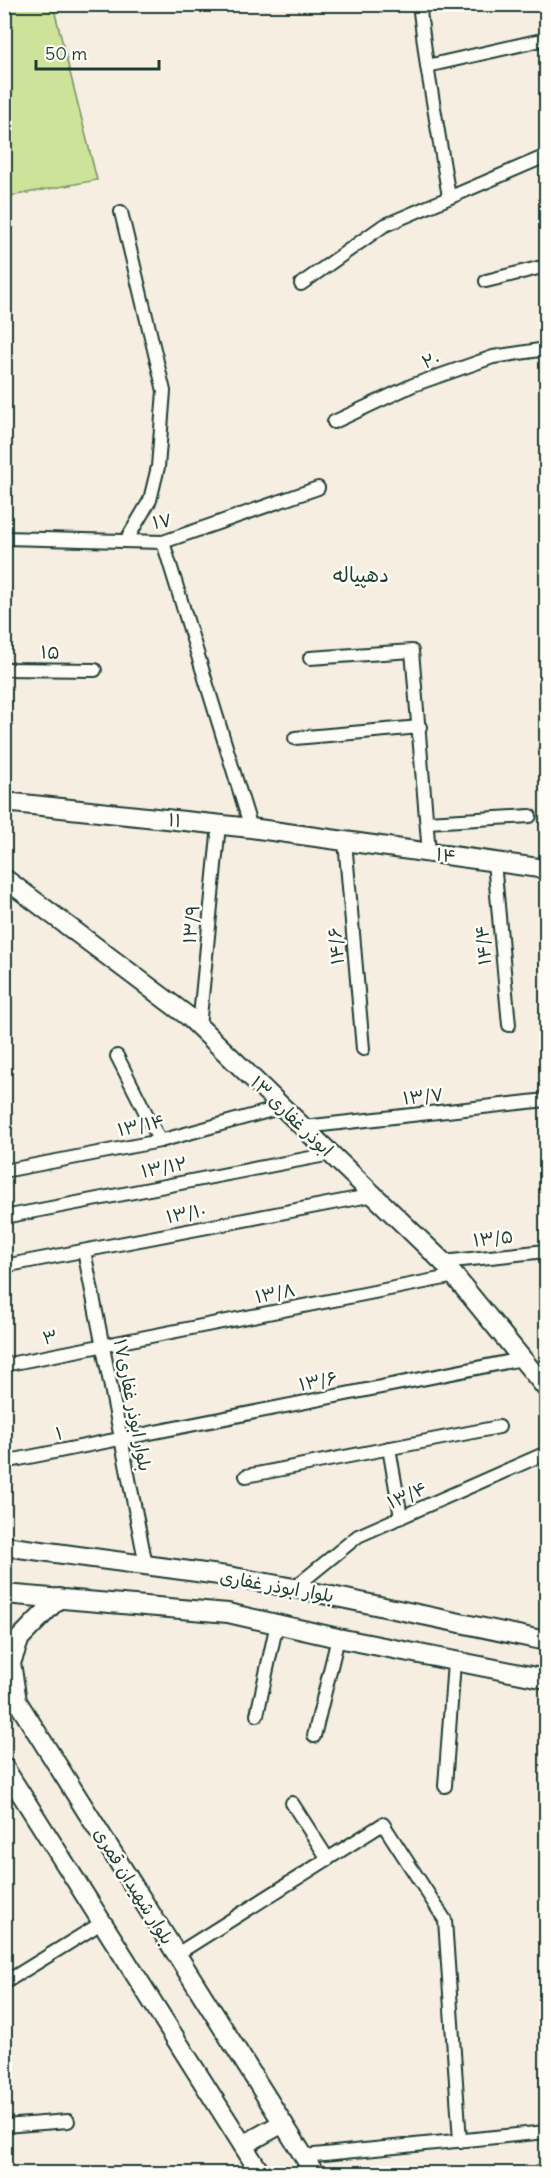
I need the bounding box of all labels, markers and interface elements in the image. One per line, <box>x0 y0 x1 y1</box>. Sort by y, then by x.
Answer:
scale bar <box>36 33 159 71</box>
text: 50 m <box>45 42 87 65</box>
street label: ۲۰ <box>419 346 443 374</box>
street label: ۱۷ <box>151 508 173 534</box>
district label: دهپیاله <box>333 562 389 588</box>
street label: ۱۵ <box>40 640 60 664</box>
street label: ۱۱ <box>167 808 183 832</box>
street label: ۱۴ <box>434 842 458 868</box>
street label: ۱۳/۹ <box>178 903 204 945</box>
street label: ۱۴/۴ <box>470 924 496 966</box>
street label: ۱۴/۶ <box>323 926 349 966</box>
street label: ۱۳ ابوذر غفاری <box>246 1071 338 1161</box>
street label: ۱۳/۷ <box>402 1082 444 1110</box>
street label: ۱۳/۱۴ <box>115 1109 167 1141</box>
street label: ۱۳/۱۲ <box>139 1151 189 1183</box>
street label: ۱۳/۱۰ <box>164 1198 208 1228</box>
street label: ۱۳/۵ <box>472 1224 514 1252</box>
street label: ۱۳/۸ <box>253 1278 297 1308</box>
street label: ۳ <box>41 1324 59 1350</box>
street label: بلوار ابوذر غفاری۱۷ <box>109 1337 157 1473</box>
street label: ۱۳/۶ <box>297 1366 339 1396</box>
street label: ۱ <box>54 1421 64 1445</box>
street label: ۱۳/۴ <box>383 1476 431 1514</box>
street label: بلوار ابوذر غفاری <box>218 1565 336 1607</box>
street label: بلوار شهیدان قمری <box>89 1823 179 1949</box>

